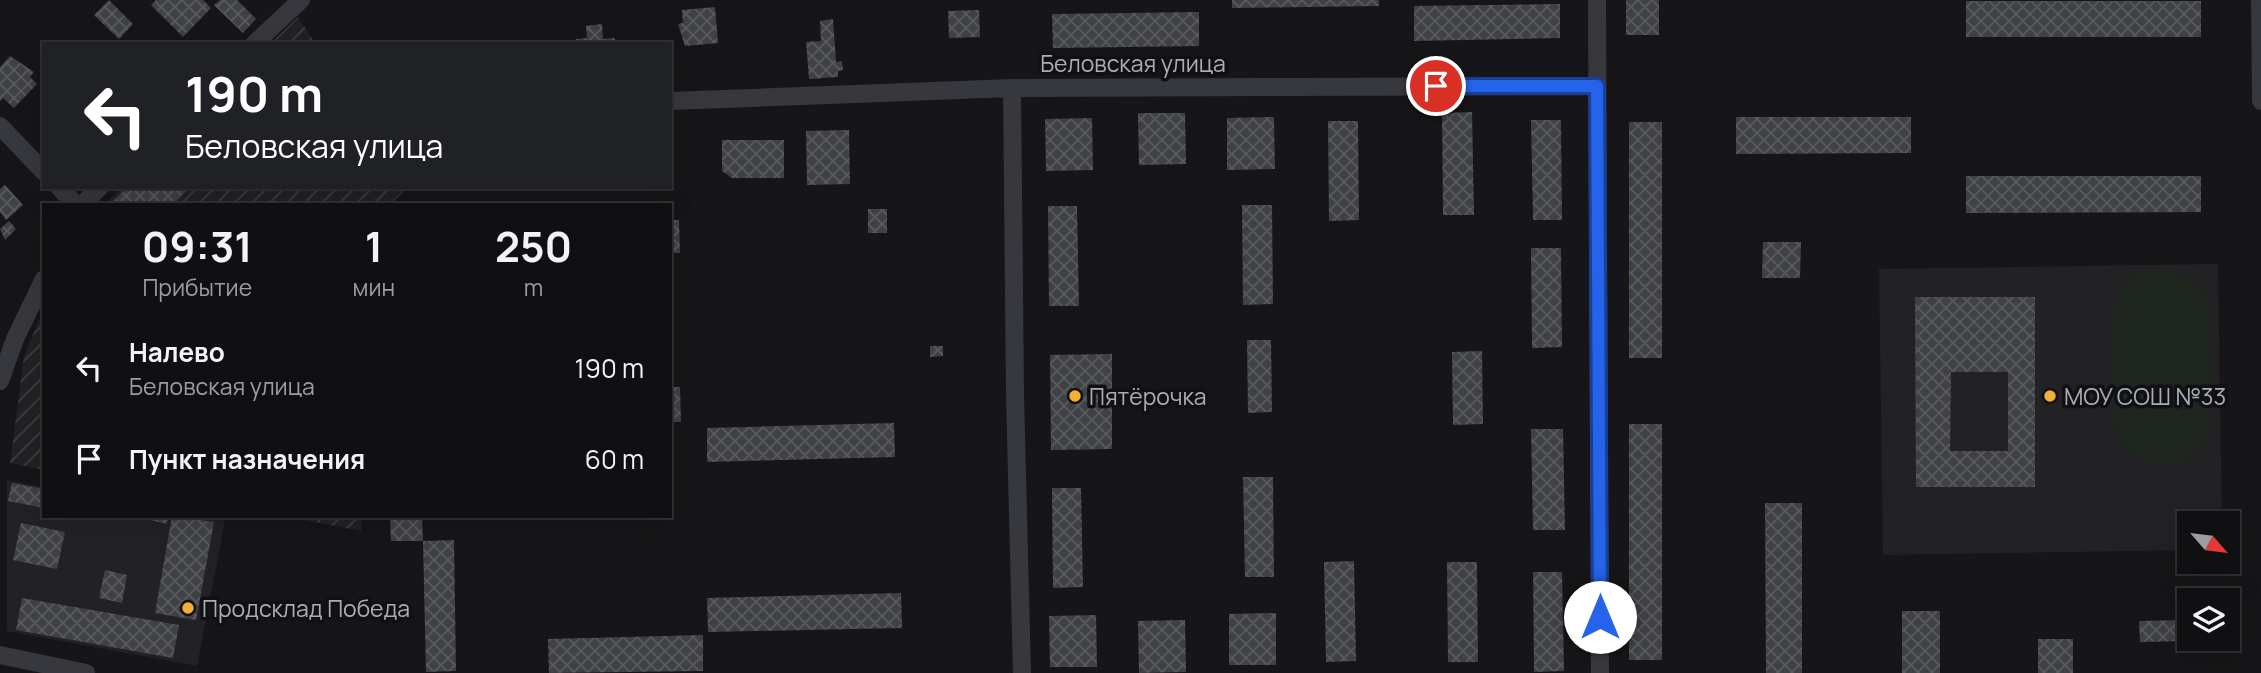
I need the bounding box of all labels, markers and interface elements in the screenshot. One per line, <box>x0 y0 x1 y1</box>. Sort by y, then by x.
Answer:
street label: Беловская улица <box>1040 47 1226 79</box>
pin <box>1406 56 1466 116</box>
text: 190 m <box>185 60 323 127</box>
icon: arrive <box>1417 67 1455 105</box>
icon: left <box>70 70 161 161</box>
text: Беловская улица <box>185 124 443 168</box>
text: 09:31 <box>142 217 253 275</box>
text: 1 <box>365 217 383 275</box>
text: 250 <box>495 217 572 275</box>
text: Прибытие <box>142 271 252 303</box>
text: мин <box>353 271 395 303</box>
text: m <box>524 271 543 303</box>
text: Налево <box>129 334 225 370</box>
icon: left <box>70 349 108 387</box>
text: 190 m <box>575 350 644 386</box>
text: Беловская улица <box>129 370 315 402</box>
place label: Пятёрочка <box>1089 380 1207 412</box>
place label: МОУ СОШ №33 <box>2064 380 2226 412</box>
marker: Пятёрочка <box>1067 388 1083 404</box>
marker: МОУ СОШ №33 <box>2042 388 2058 404</box>
icon: arrive <box>70 440 108 478</box>
text: Пункт назначения <box>129 441 365 477</box>
text: 60 m <box>585 441 644 477</box>
north arrow <box>2177 511 2240 574</box>
map controls <box>2177 511 2240 651</box>
position arrow <box>1563 580 1637 654</box>
button: layers <box>2177 588 2240 651</box>
place label: Продсклад Победа <box>202 592 410 624</box>
marker: Продсклад Победа <box>180 600 196 616</box>

